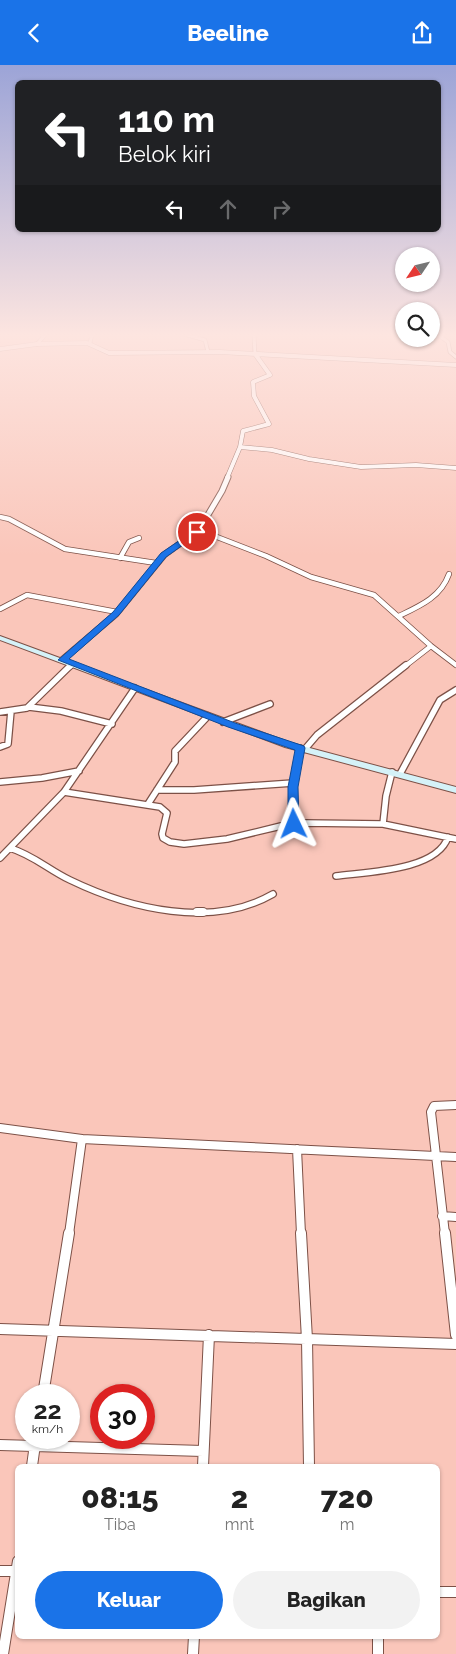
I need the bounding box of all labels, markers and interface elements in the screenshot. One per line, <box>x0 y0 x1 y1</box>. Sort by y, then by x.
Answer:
icon: back <box>20 19 48 47</box>
icon: share <box>408 19 436 47</box>
text: Beeline <box>187 20 269 46</box>
text: 110 m <box>118 99 215 140</box>
icon: left <box>35 100 100 165</box>
text: Belok kiri <box>118 141 211 167</box>
icon: left <box>161 195 189 223</box>
icon: ahead <box>214 195 242 223</box>
icon: right <box>267 195 295 223</box>
north arrow <box>395 247 440 293</box>
map controls <box>395 247 440 347</box>
button: search <box>395 302 440 347</box>
pin <box>176 511 218 553</box>
icon: arrive <box>183 518 211 546</box>
position arrow <box>267 797 319 849</box>
speed limit sign: 30 <box>90 1384 155 1449</box>
text: 22 <box>33 1395 62 1425</box>
text: km/h <box>32 1422 63 1436</box>
text: 08:15 <box>81 1480 159 1515</box>
text: 2 <box>231 1480 248 1515</box>
text: 720 <box>321 1480 374 1515</box>
text: Tiba <box>104 1515 136 1534</box>
text: mnt <box>225 1515 254 1534</box>
text: m <box>340 1515 354 1534</box>
button: Keluar <box>35 1571 223 1629</box>
button: Bagikan <box>233 1571 420 1629</box>

